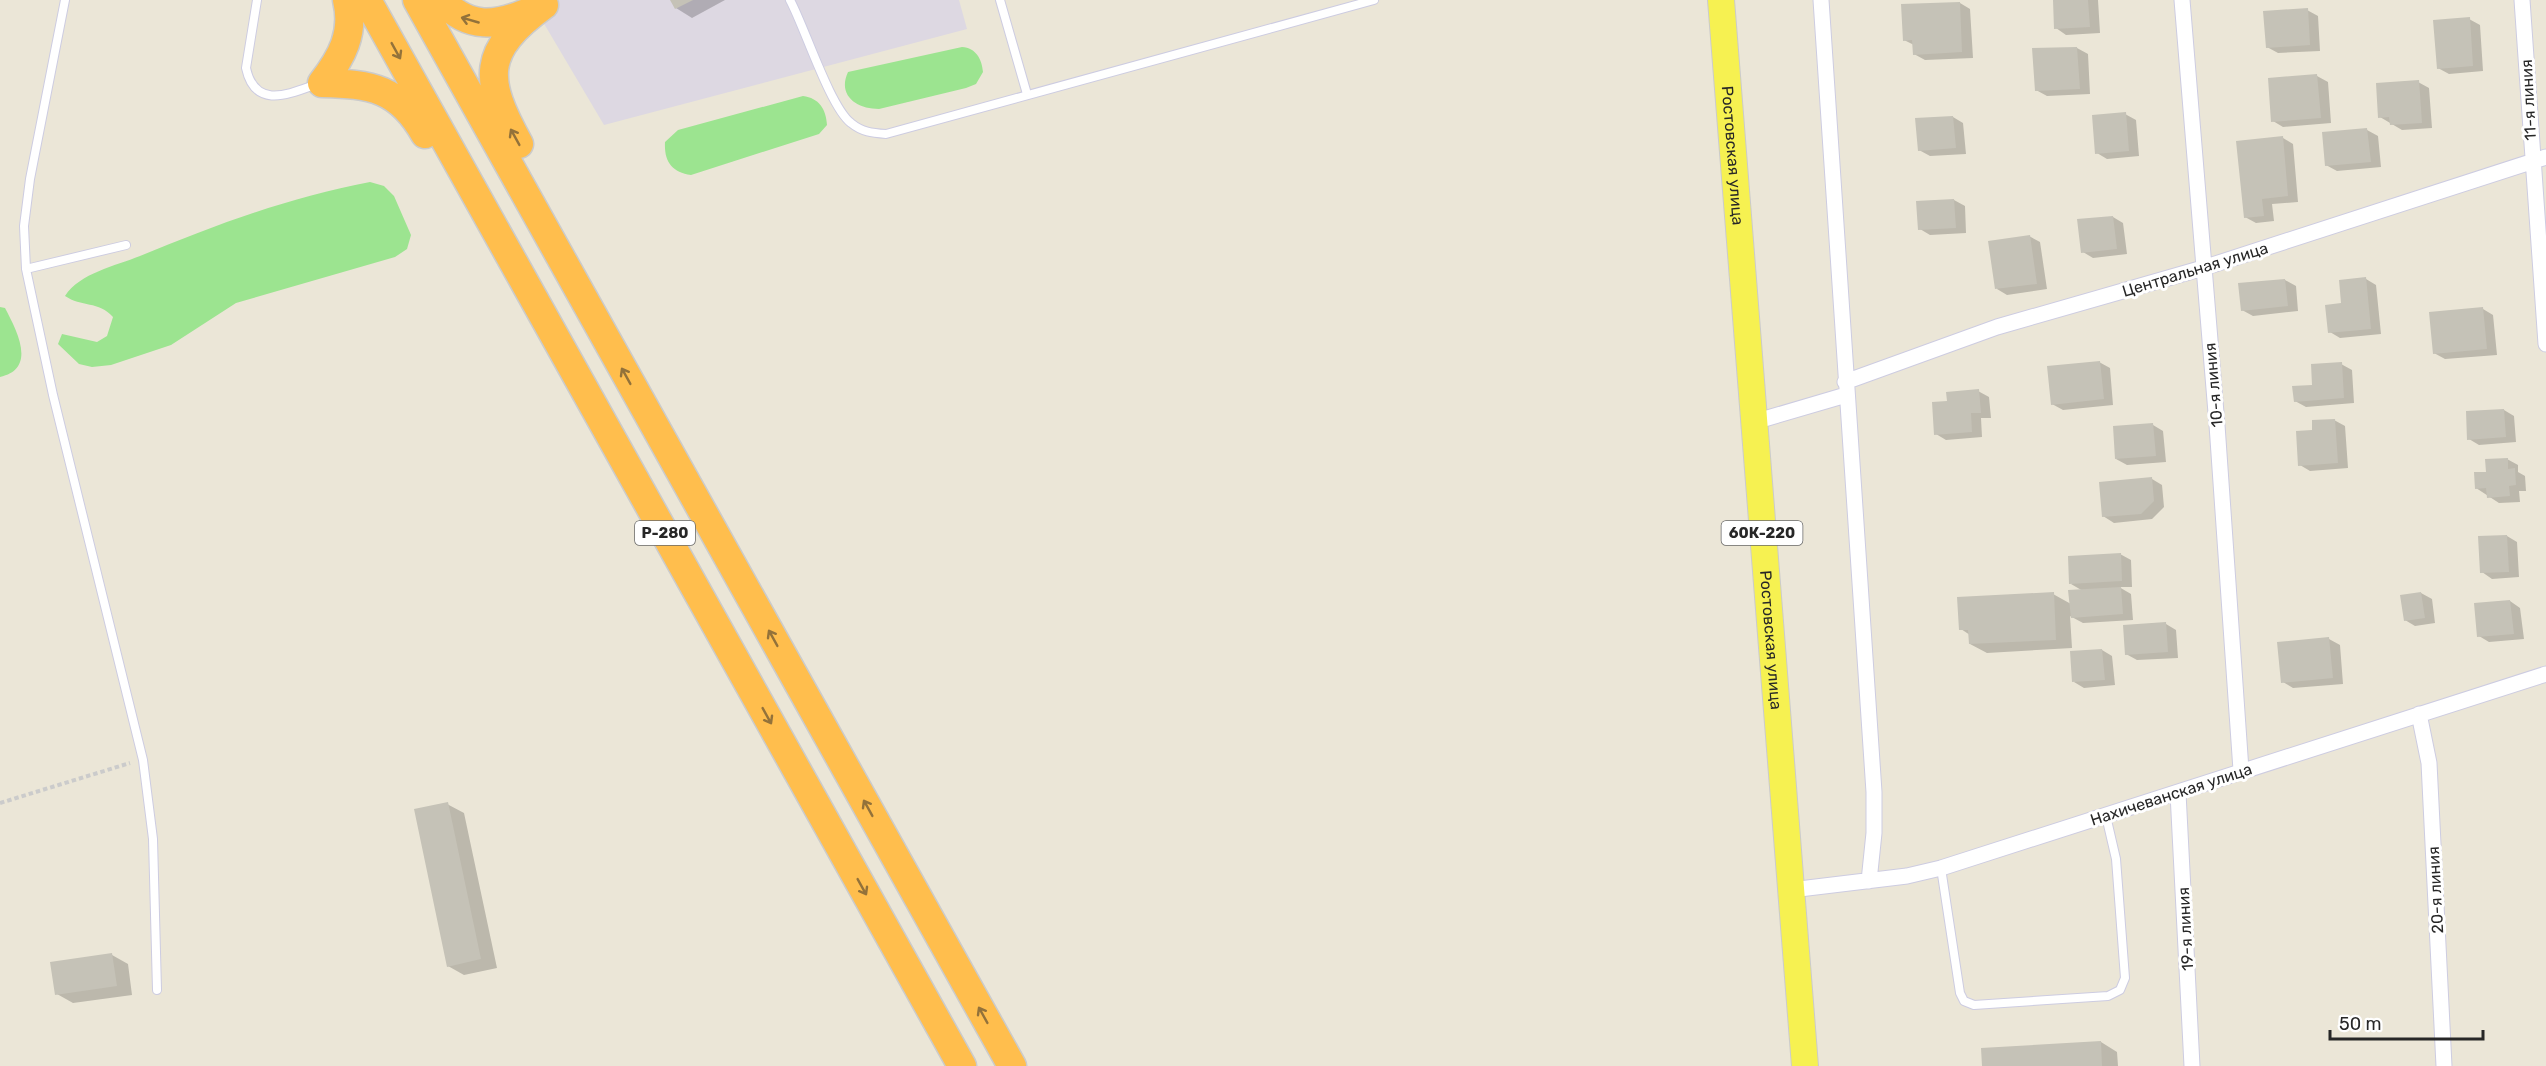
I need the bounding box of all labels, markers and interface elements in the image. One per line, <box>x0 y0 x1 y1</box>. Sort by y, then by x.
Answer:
one-way arrow <box>460 14 479 25</box>
one-way arrow <box>390 42 402 59</box>
street label: 11-я линия <box>2517 59 2540 141</box>
street label: Ростовская улица <box>1718 85 1748 226</box>
one-way arrow <box>509 129 521 146</box>
street label: Центральная улица <box>2120 238 2270 301</box>
street label: 10-я линия <box>2200 342 2227 428</box>
one-way arrow <box>620 368 632 385</box>
road number: Р-280 <box>635 521 695 545</box>
road number: 60К-220 <box>1722 521 1802 545</box>
street label: Ростовская улица <box>1756 570 1786 710</box>
one-way arrow <box>766 630 778 647</box>
one-way arrow <box>762 707 773 725</box>
street label: Нахичеванская улица <box>2088 759 2254 830</box>
one-way arrow <box>861 800 873 817</box>
street label: 20-я линия <box>2424 846 2447 934</box>
one-way arrow <box>857 877 868 895</box>
street label: 19-я линия <box>2174 887 2197 971</box>
scale bar <box>2330 1003 2483 1041</box>
one-way arrow <box>977 1007 989 1024</box>
text: 50 m <box>2339 1013 2382 1035</box>

